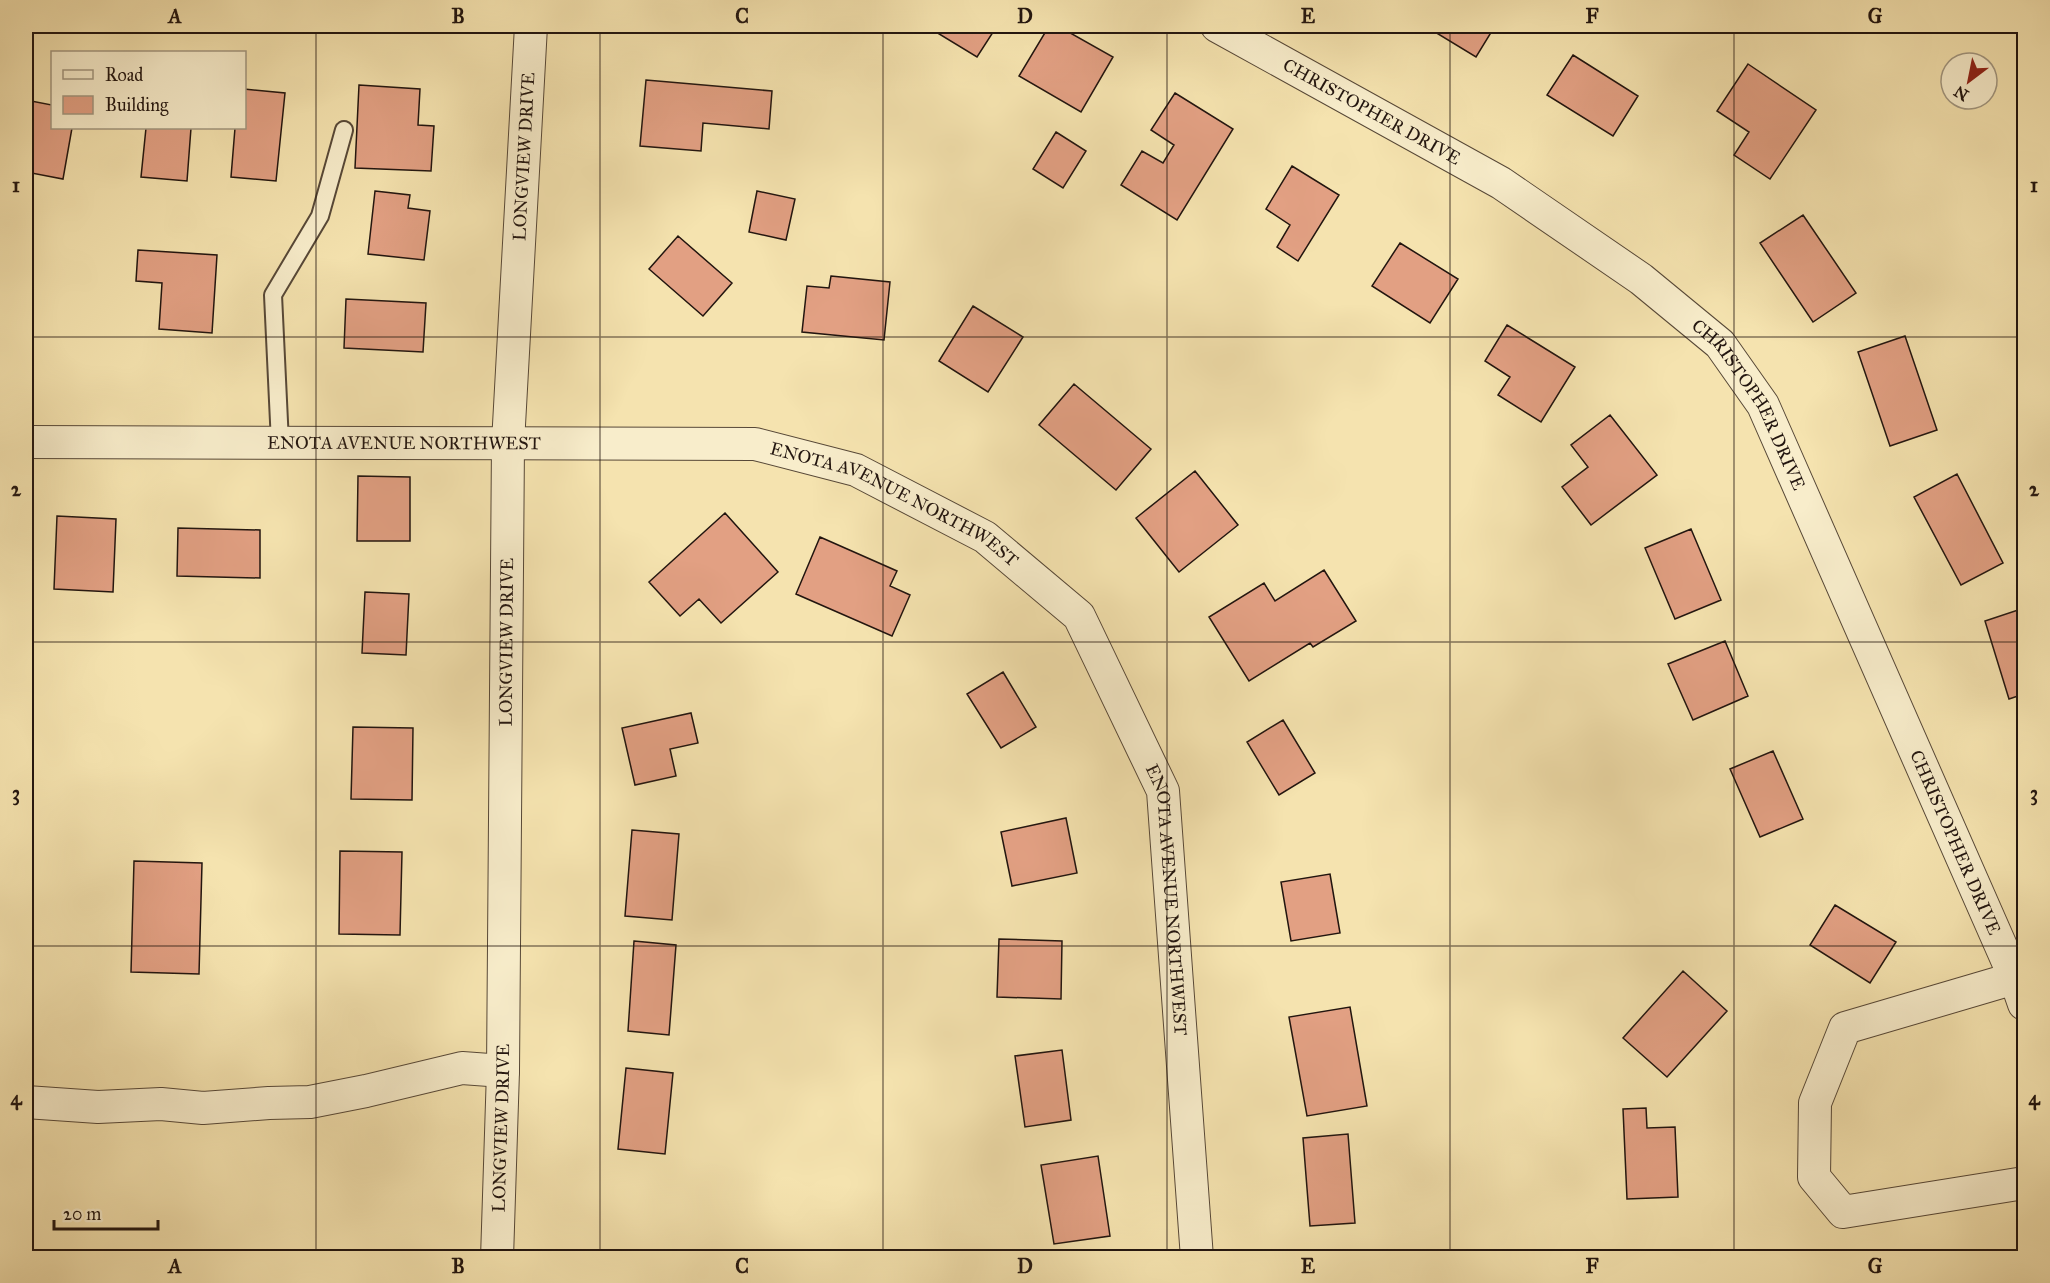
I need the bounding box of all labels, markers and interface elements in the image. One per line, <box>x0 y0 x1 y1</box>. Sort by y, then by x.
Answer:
text: A <box>166 4 182 28</box>
text: B <box>451 4 465 28</box>
text: C <box>735 4 749 28</box>
text: D <box>1017 4 1033 28</box>
text: E <box>1301 4 1316 28</box>
text: F <box>1585 4 1599 28</box>
text: G <box>1868 4 1883 28</box>
legend <box>51 51 246 129</box>
north arrow <box>1939 51 1999 111</box>
street label: CHRISTOPHER DRIVE <box>1279 54 1465 170</box>
text: Road <box>105 64 143 86</box>
street label: LONGVIEW DRIVE <box>508 72 539 241</box>
text: N <box>1950 81 1972 105</box>
text: Building <box>105 94 169 117</box>
text: 1 <box>12 173 20 197</box>
text: 1 <box>2030 173 2038 197</box>
street label: CHRISTOPHER DRIVE <box>1687 314 1810 493</box>
street label: ENOTA AVENUE NORTHWEST <box>267 432 541 454</box>
street label: ENOTA AVENUE NORTHWEST <box>768 437 1023 571</box>
text: 2 <box>11 477 22 501</box>
text: 2 <box>2029 477 2040 501</box>
street label: LONGVIEW DRIVE <box>495 558 518 727</box>
street label: CHRISTOPHER DRIVE <box>1905 747 2006 938</box>
street label: ENOTA AVENUE NORTHWEST <box>1141 761 1192 1037</box>
text: 3 <box>12 781 20 806</box>
text: 3 <box>2030 781 2038 806</box>
street label: LONGVIEW DRIVE <box>487 1044 514 1213</box>
text: 4 <box>10 1086 22 1111</box>
text: 4 <box>2028 1086 2040 1111</box>
scale bar <box>54 1193 158 1231</box>
text: 20 m <box>63 1203 101 1225</box>
text: A <box>166 1254 182 1278</box>
text: B <box>451 1254 465 1278</box>
text: C <box>735 1254 749 1278</box>
text: D <box>1017 1254 1033 1278</box>
text: E <box>1301 1254 1316 1278</box>
text: F <box>1585 1254 1599 1278</box>
text: G <box>1868 1254 1883 1278</box>

